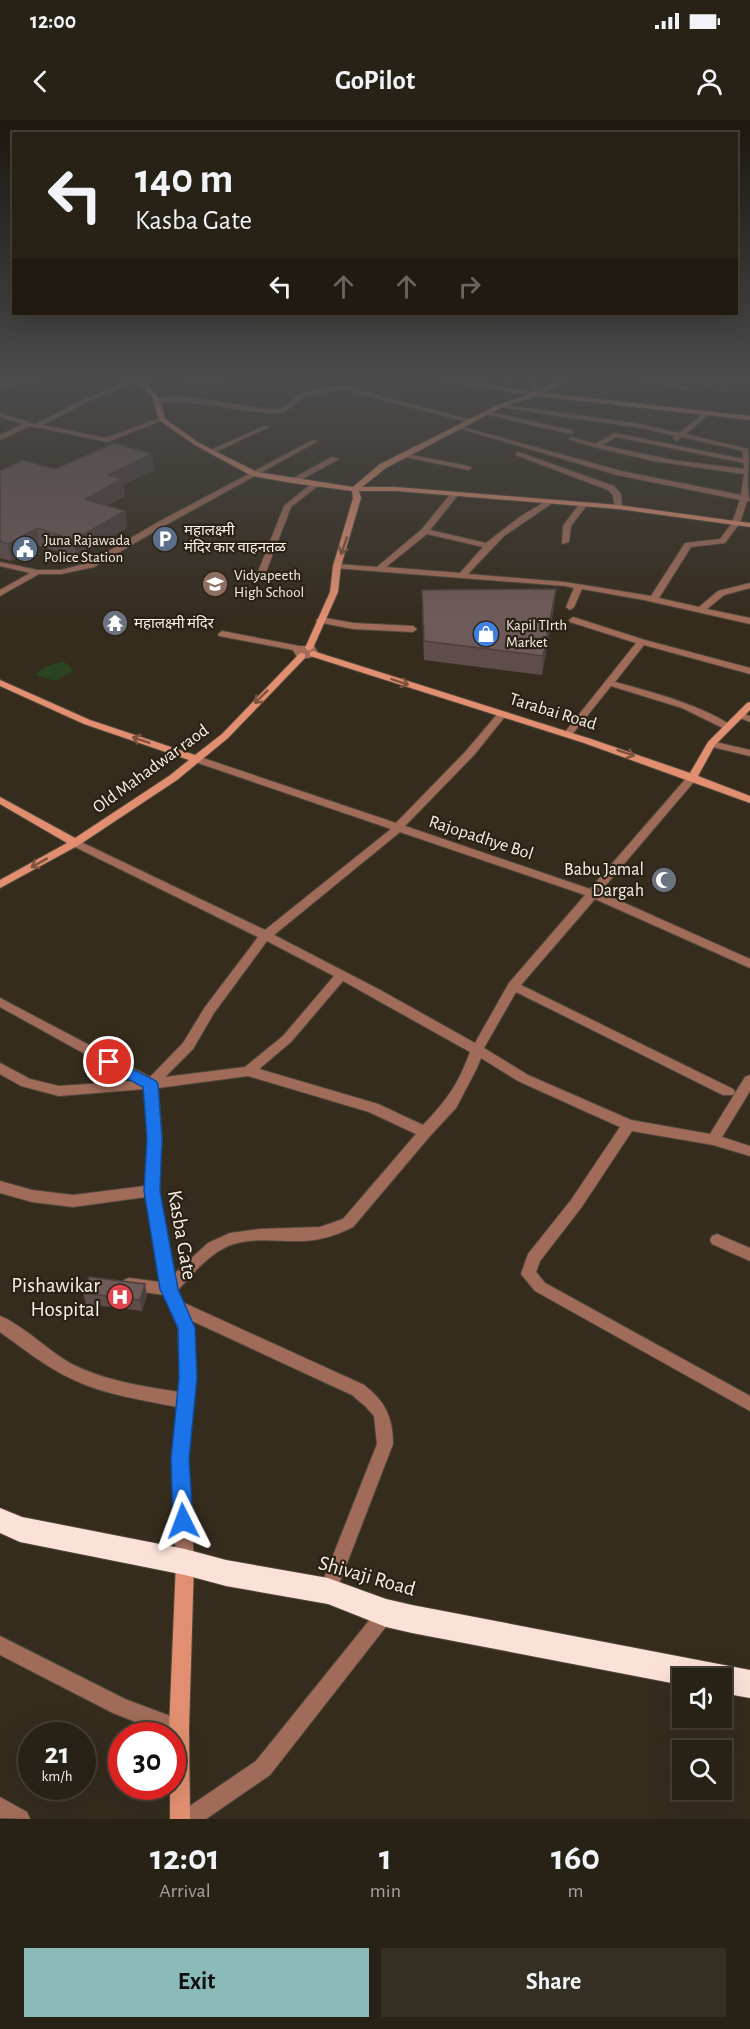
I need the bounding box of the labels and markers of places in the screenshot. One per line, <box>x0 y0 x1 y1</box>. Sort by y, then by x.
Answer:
place label: महालक्ष्मी मंदिर कार वाहनतळ <box>184 522 287 555</box>
parking icon: महालक्ष्मी मंदिर कार वाहनतळ <box>150 524 180 554</box>
place label: Juna Rajawada Police Station <box>44 533 130 565</box>
public building icon: Juna Rajawada Police Station <box>10 534 40 564</box>
place label: Vidyapeeth High School <box>234 568 304 600</box>
school or university icon: Vidyapeeth High School <box>200 569 230 599</box>
temple icon: महालक्ष्मी मंदिर <box>100 608 130 638</box>
place label: महालक्ष्मी मंदिर <box>134 615 215 631</box>
place label: Kapil TIrth Market <box>506 618 567 650</box>
shop icon: Kapil TIrth Market <box>471 619 501 649</box>
place label: Babu Jamal Dargah <box>564 861 644 900</box>
mosque icon: Babu Jamal Dargah <box>649 865 679 895</box>
pin <box>83 1036 134 1087</box>
place label: Pishawikar Hospital <box>11 1275 100 1320</box>
hospital icon: Pishawikar Hospital <box>105 1282 135 1312</box>

